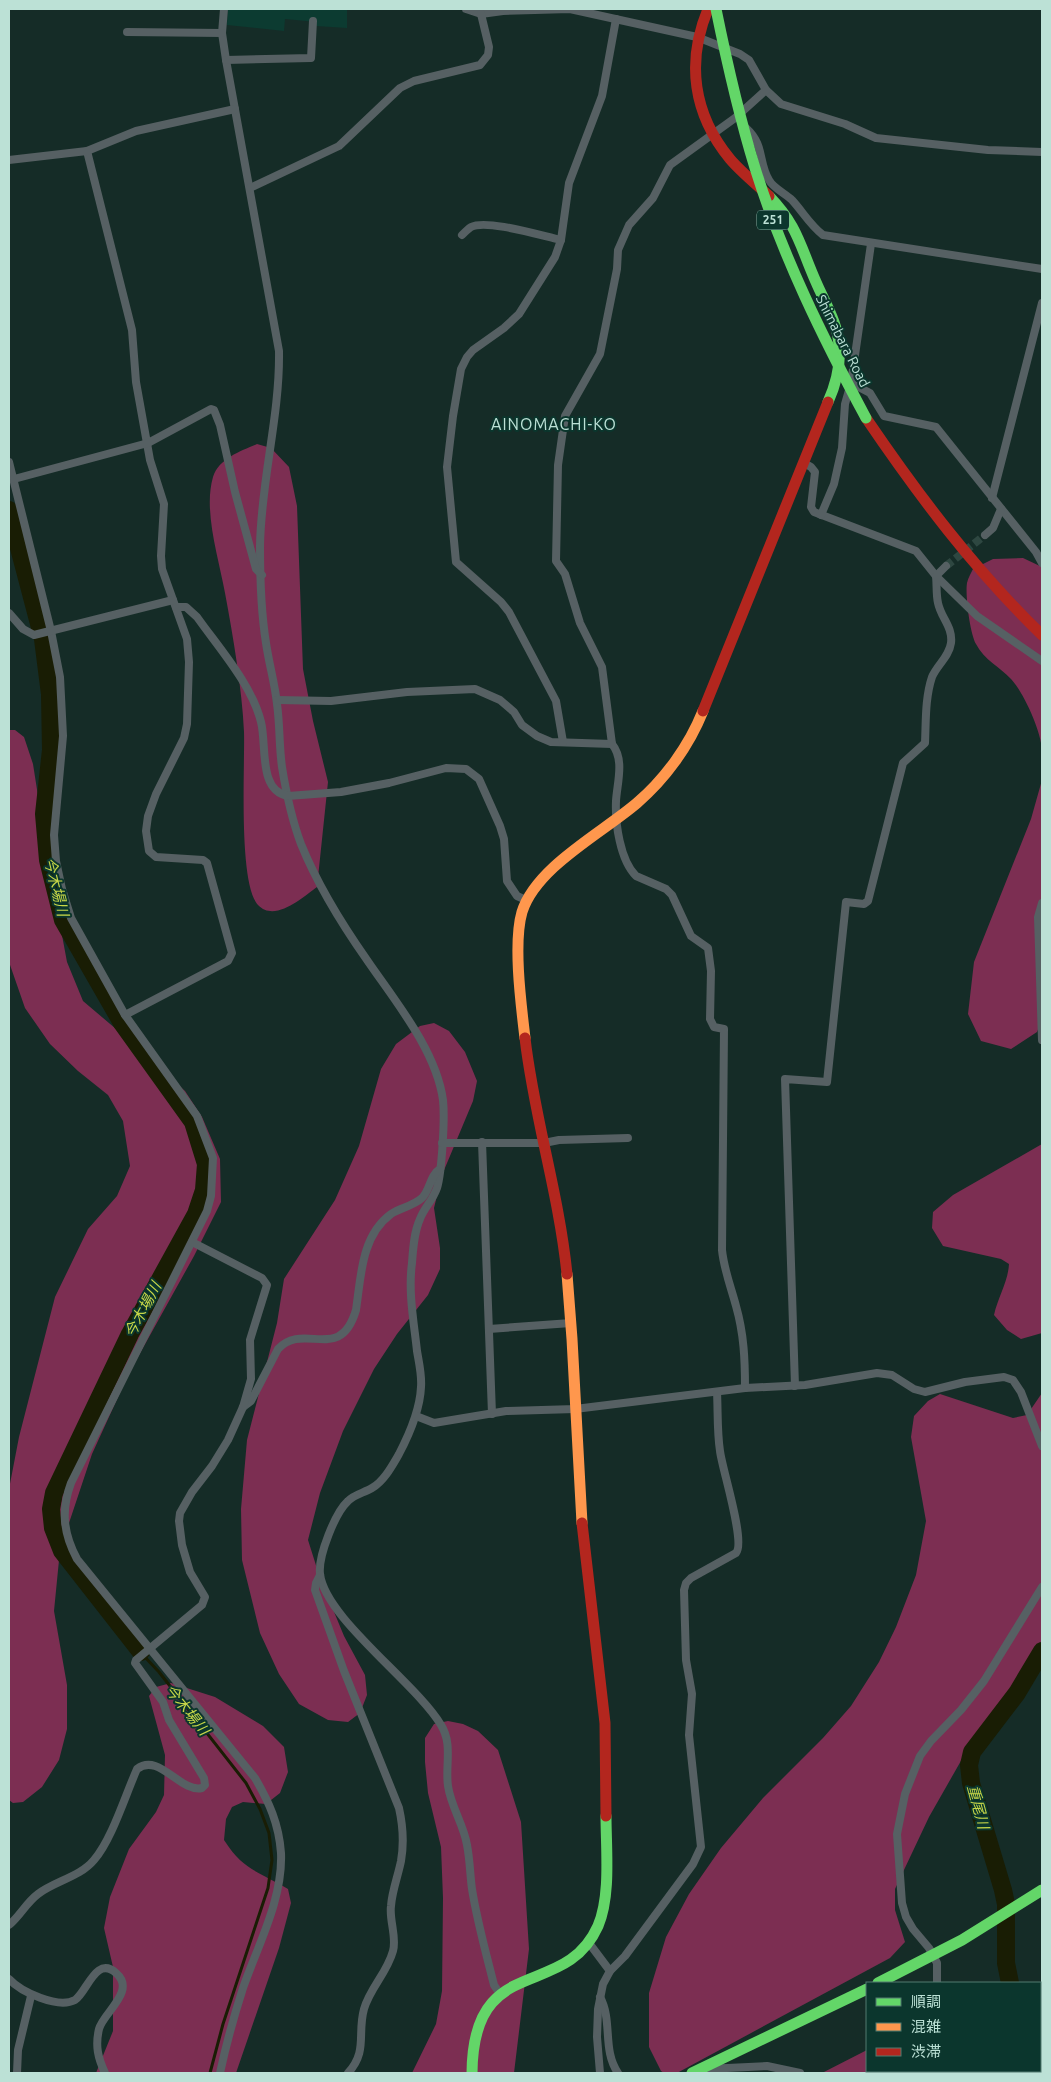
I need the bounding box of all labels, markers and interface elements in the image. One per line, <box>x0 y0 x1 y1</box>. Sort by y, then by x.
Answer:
road number: 251 <box>757 210 789 230</box>
street label: Shimabara Road <box>813 292 873 390</box>
district label: AINOMACHI-KO <box>491 415 617 433</box>
water label: 今木場川 <box>41 856 72 920</box>
water label: 今木場川 <box>121 1278 165 1340</box>
water label: 今木場川 <box>162 1681 214 1740</box>
water label: 重尾川 <box>964 1783 993 1833</box>
legend <box>866 1982 1041 2072</box>
text: 順調 <box>911 1993 941 2010</box>
text: 混雑 <box>911 2018 941 2035</box>
text: 渋滞 <box>911 2043 941 2060</box>

